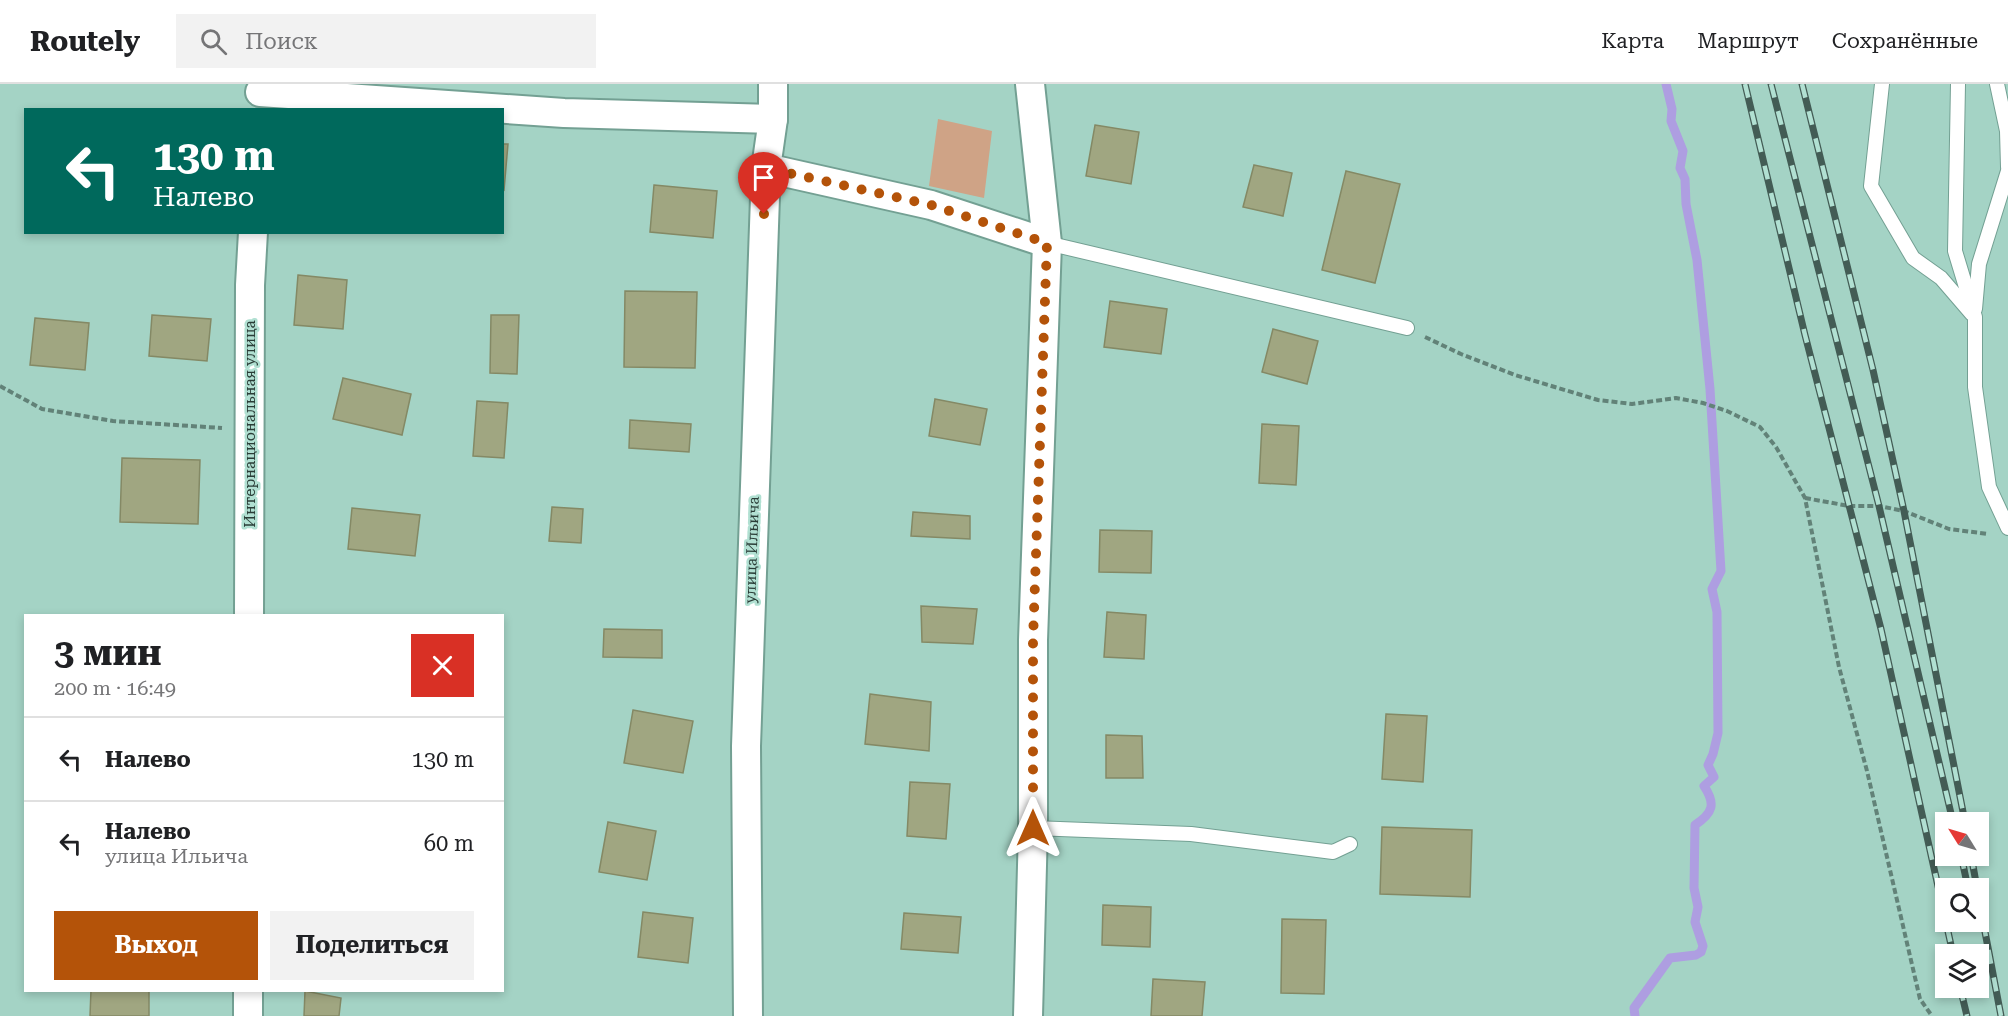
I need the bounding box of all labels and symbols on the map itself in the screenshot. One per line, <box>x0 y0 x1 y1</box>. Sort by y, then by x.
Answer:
pin <box>738 152 789 214</box>
street label: Интернациональная улица <box>241 320 259 528</box>
street label: улица Ильича <box>741 496 763 604</box>
position arrow <box>1001 796 1065 860</box>
north arrow <box>1935 812 1989 866</box>

